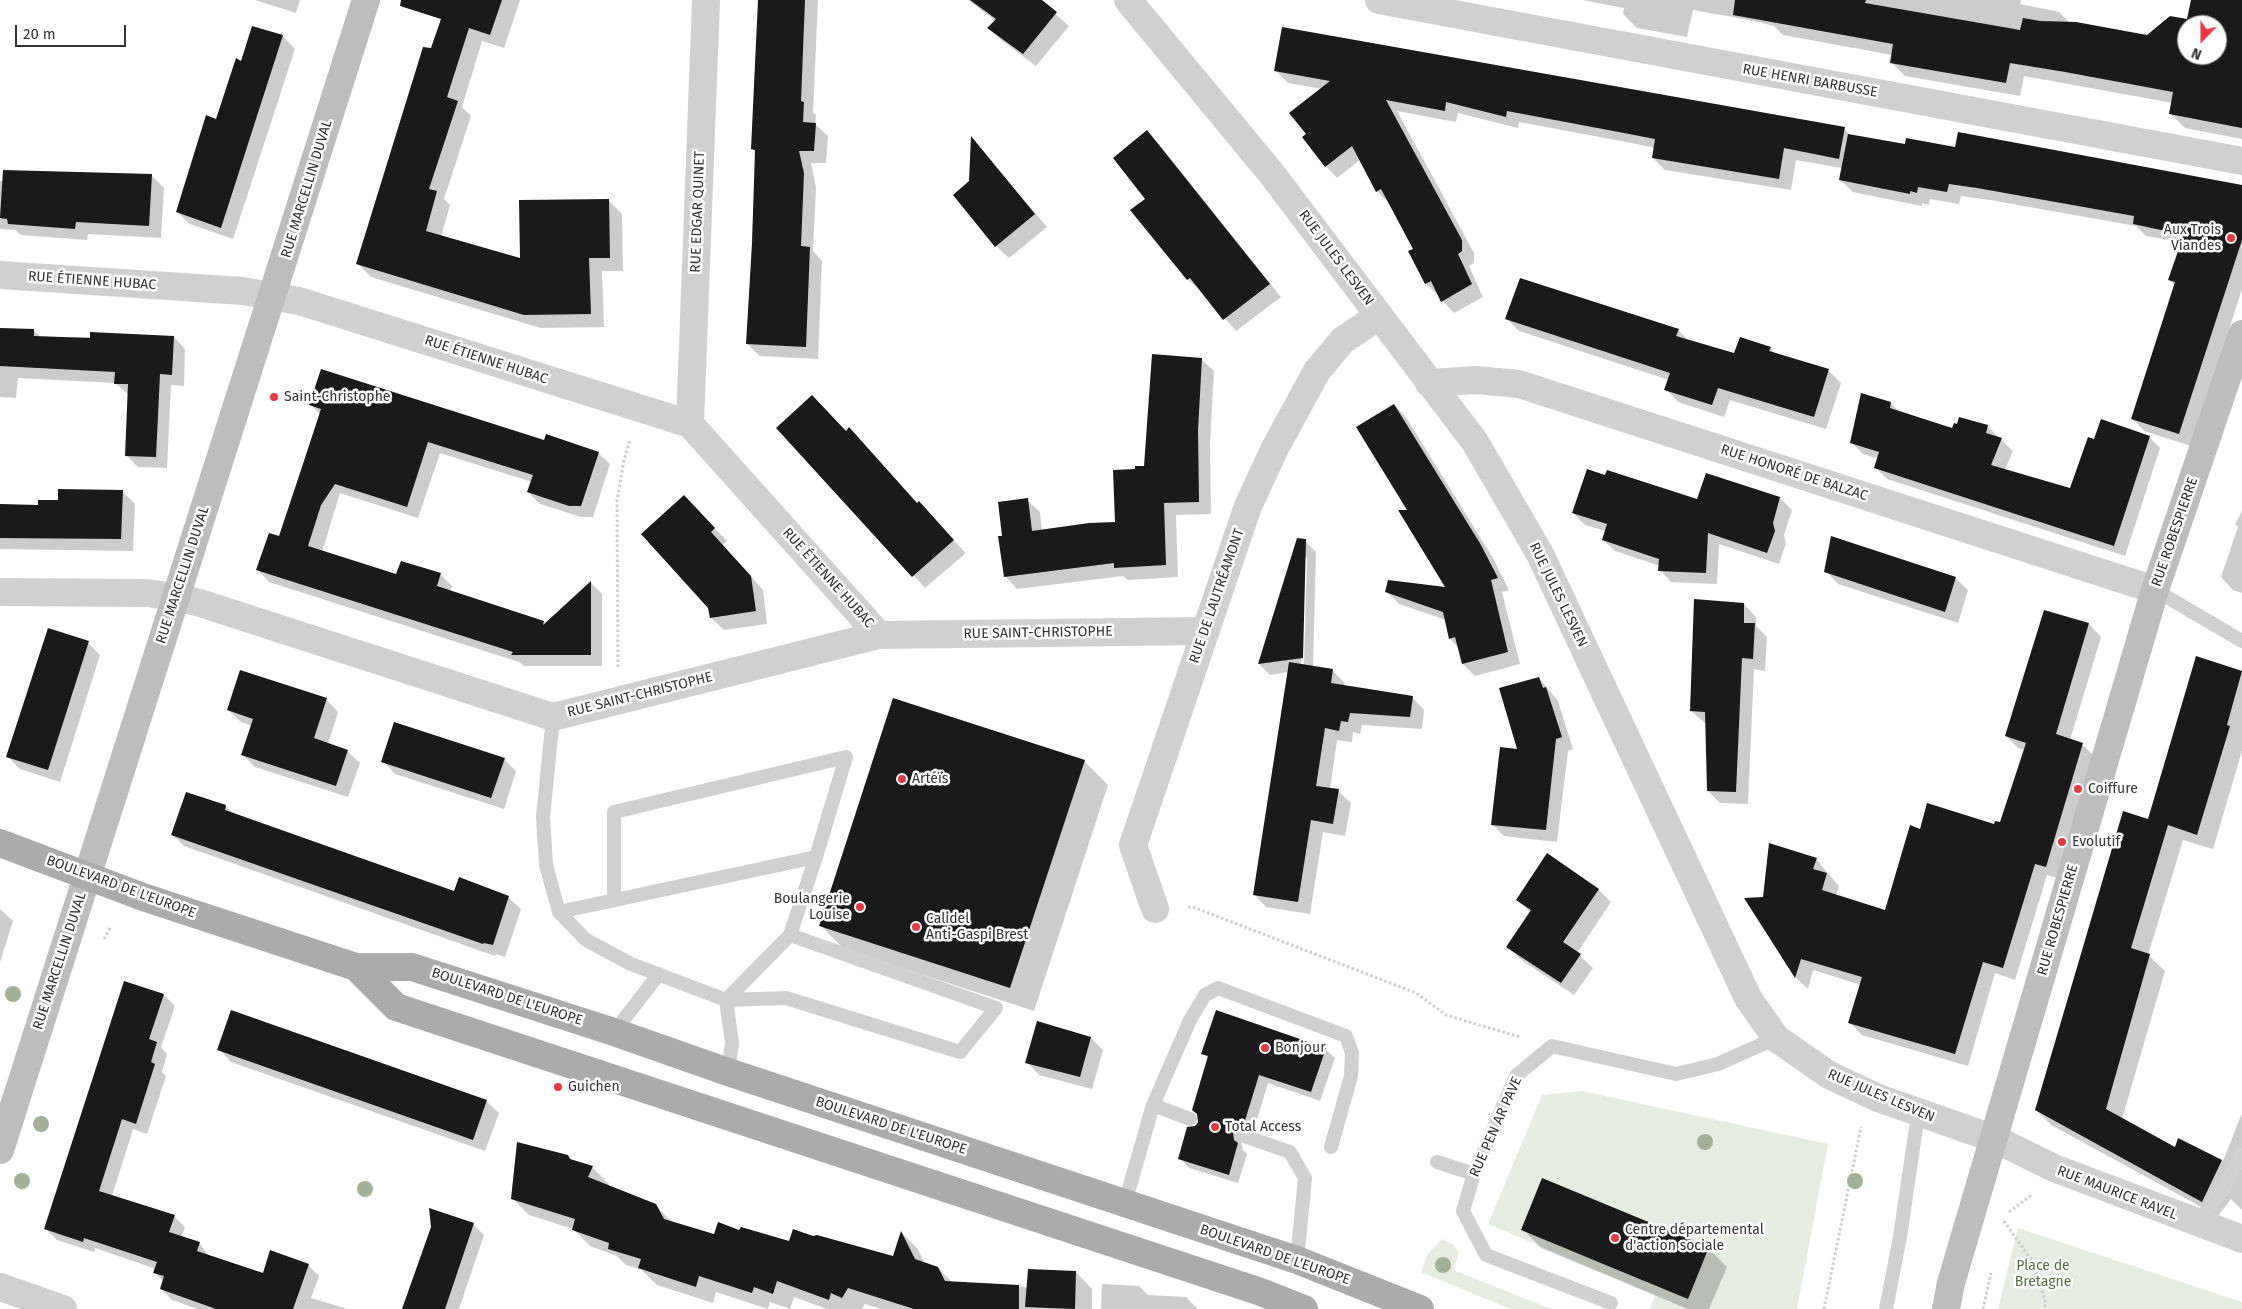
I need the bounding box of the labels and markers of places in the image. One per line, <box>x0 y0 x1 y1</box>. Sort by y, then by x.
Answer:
place label: Aux Trois Viandes <box>2164 222 2221 254</box>
marker: Aux Trois Viandes <box>2225 232 2237 244</box>
place label: Saint-Christophe <box>284 389 390 405</box>
marker: Saint-Christophe <box>268 391 280 403</box>
place label: Artéïs <box>912 771 948 787</box>
marker: Artéïs <box>896 773 908 785</box>
place label: Coiffure <box>2088 781 2138 797</box>
marker: Coiffure <box>2072 783 2084 795</box>
place label: Evolutif <box>2072 834 2120 850</box>
marker: Evolutif <box>2056 836 2068 848</box>
place label: Boulangerie Louise <box>774 891 850 924</box>
marker: Boulangerie Louise <box>854 901 866 913</box>
place label: Calidel Anti-Gaspi Brest <box>926 911 1028 944</box>
marker: Calidel Anti-Gaspi Brest <box>910 921 922 933</box>
place label: Bonjour <box>1275 1040 1326 1056</box>
marker: Bonjour <box>1259 1042 1271 1054</box>
place label: Guichen <box>568 1079 620 1095</box>
marker: Guichen <box>552 1081 564 1093</box>
place label: Total Access <box>1225 1119 1301 1135</box>
marker: Total Access <box>1209 1121 1221 1133</box>
place label: Centre départemental d'action sociale <box>1625 1222 1764 1254</box>
marker: Centre départemental d'action sociale <box>1609 1232 1621 1244</box>

